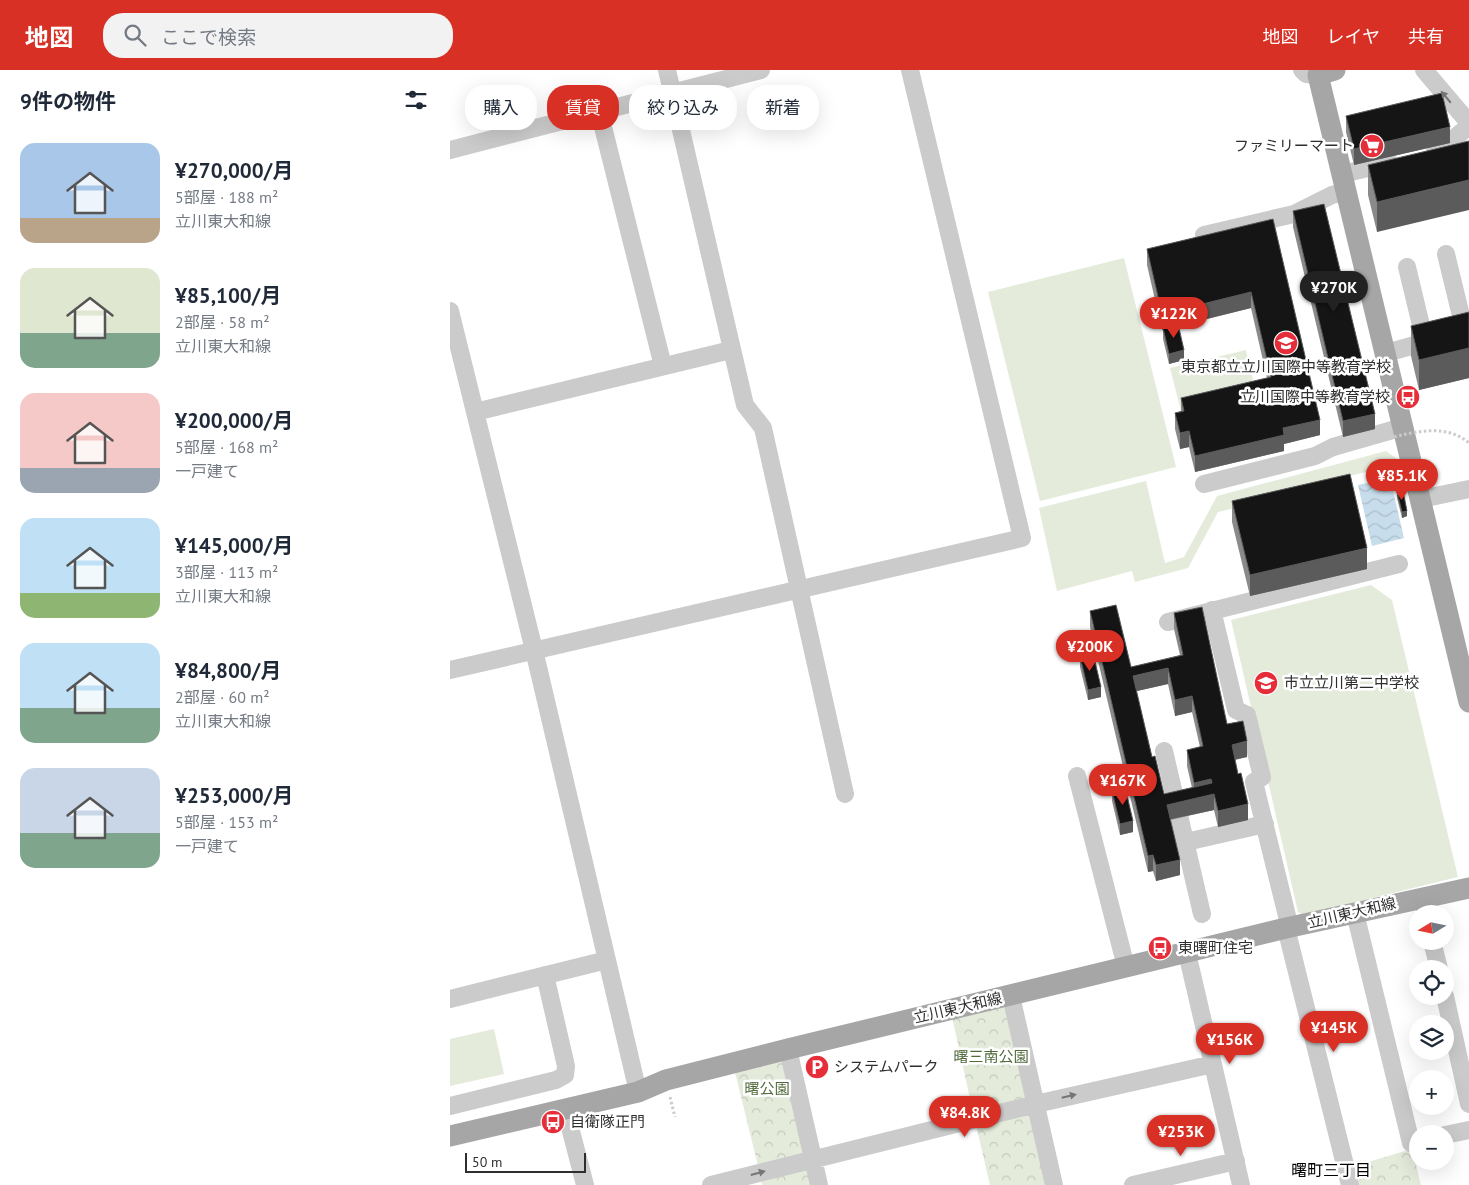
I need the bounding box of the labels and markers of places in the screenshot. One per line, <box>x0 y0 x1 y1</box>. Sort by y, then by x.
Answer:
supermarket icon: ファミリーマート <box>1359 133 1385 159</box>
place label: ファミリーマート <box>1234 136 1354 155</box>
pin: ¥270K <box>1299 270 1369 313</box>
pin: ¥122K <box>1139 296 1209 339</box>
school or university icon: 東京都立立川国際中等教育学校 <box>1273 330 1299 356</box>
place label: 東京都立立川国際中等教育学校 <box>1181 357 1391 376</box>
bus stop icon: 立川国際中等教育学校 <box>1395 384 1421 410</box>
place label: 立川国際中等教育学校 <box>1240 387 1390 406</box>
pin: ¥85.1K <box>1361 458 1443 501</box>
pin: ¥200K <box>1055 630 1125 672</box>
school or university icon: 市立立川第二中学校 <box>1253 670 1279 696</box>
place label: 市立立川第二中学校 <box>1284 673 1419 692</box>
pin: ¥167K <box>1088 764 1158 806</box>
bus stop icon: 東曙町住宅 <box>1147 935 1173 961</box>
place label: 東曙町住宅 <box>1178 938 1253 957</box>
pin: ¥145K <box>1299 1010 1369 1053</box>
pin: ¥156K <box>1195 1022 1265 1065</box>
parking icon: システムパーク <box>804 1054 830 1080</box>
place label: システムパーク <box>834 1057 939 1076</box>
pin: ¥84.8K <box>924 1096 1006 1138</box>
bus stop icon: 自衛隊正門 <box>540 1109 566 1135</box>
place label: 自衛隊正門 <box>570 1112 645 1131</box>
pin: ¥253K <box>1146 1114 1216 1157</box>

